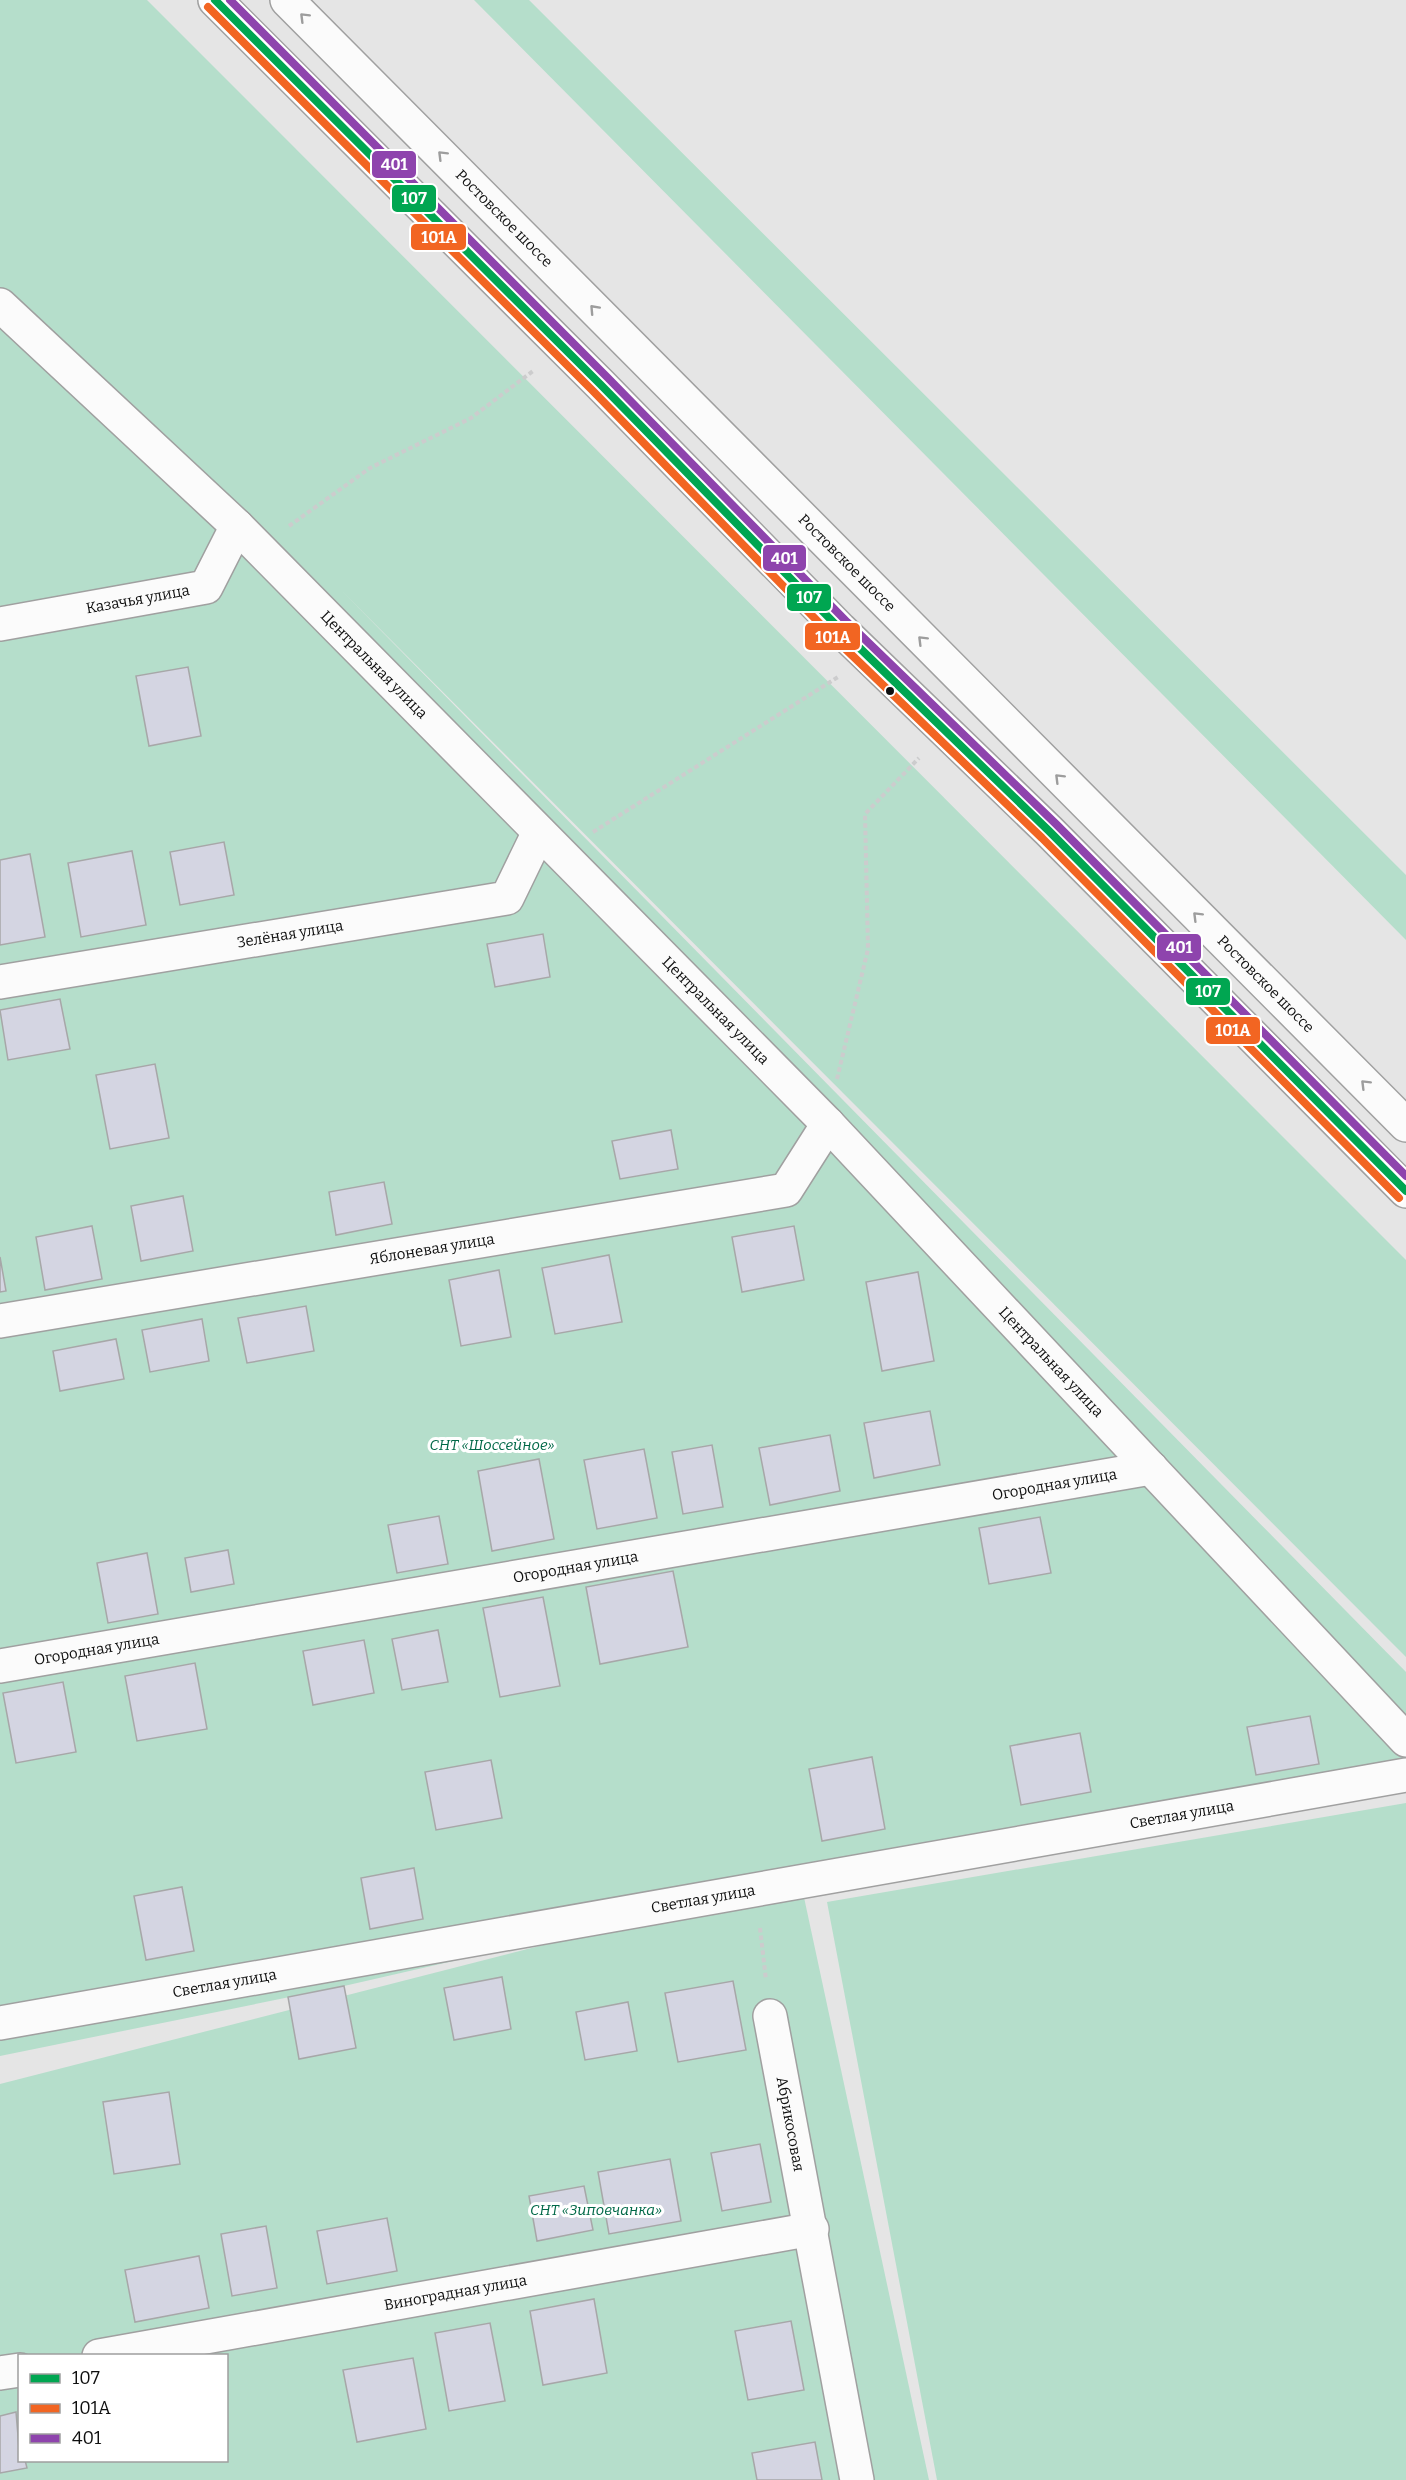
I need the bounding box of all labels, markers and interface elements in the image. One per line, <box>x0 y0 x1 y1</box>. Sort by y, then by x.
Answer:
one-way arrow <box>300 14 311 24</box>
line badge: 401 <box>371 150 417 179</box>
one-way arrow <box>438 152 449 163</box>
text: 401 <box>381 155 407 174</box>
street label: Ростовское шоссе <box>452 166 556 271</box>
line badge: 107 <box>391 184 437 213</box>
text: 107 <box>401 189 427 208</box>
line badge: 101А <box>410 223 467 251</box>
text: 101А <box>421 228 457 247</box>
one-way arrow <box>590 305 601 316</box>
street label: Ростовское шоссе <box>795 510 899 615</box>
line badge: 401 <box>762 544 807 572</box>
text: 401 <box>771 549 797 568</box>
street label: Казачья улица <box>85 581 191 617</box>
line badge: 107 <box>786 583 832 612</box>
text: 107 <box>796 588 822 607</box>
street label: Центральная улица <box>317 607 431 722</box>
line badge: 101А <box>804 622 861 651</box>
text: 101А <box>815 628 851 647</box>
one-way arrow <box>918 636 929 647</box>
unlabelled marker <box>884 685 896 697</box>
one-way arrow <box>1056 774 1067 785</box>
one-way arrow <box>1194 912 1205 923</box>
street label: Зелёная улица <box>236 916 344 952</box>
street label: Ростовское шоссе <box>1214 932 1318 1037</box>
line badge: 401 <box>1156 933 1202 962</box>
text: 401 <box>1166 938 1192 957</box>
street label: Центральная улица <box>658 953 773 1068</box>
line badge: 107 <box>1185 977 1231 1006</box>
text: 107 <box>1195 982 1221 1001</box>
line badge: 101А <box>1205 1016 1261 1045</box>
text: 101А <box>1215 1021 1251 1040</box>
one-way arrow <box>1361 1080 1372 1091</box>
street label: Яблоневая улица <box>368 1230 496 1268</box>
street label: Центральная улица <box>995 1303 1107 1421</box>
park label: СНТ «Шоссейное» <box>430 1436 554 1454</box>
street label: Огородная улица <box>991 1465 1118 1504</box>
street label: Огородная улица <box>512 1547 639 1587</box>
street label: Огородная улица <box>33 1630 160 1669</box>
street label: Светлая улица <box>1128 1797 1235 1833</box>
street label: Светлая улица <box>650 1881 757 1917</box>
street label: Светлая улица <box>171 1965 278 2001</box>
street label: Абрикосовая <box>773 2075 808 2173</box>
park label: СНТ «Зиповчанка» <box>530 2201 662 2219</box>
street label: Виноградная улица <box>383 2271 528 2314</box>
legend <box>18 2354 228 2462</box>
text: 107 <box>72 2367 100 2389</box>
text: 101А <box>72 2397 111 2419</box>
text: 401 <box>72 2427 102 2449</box>

